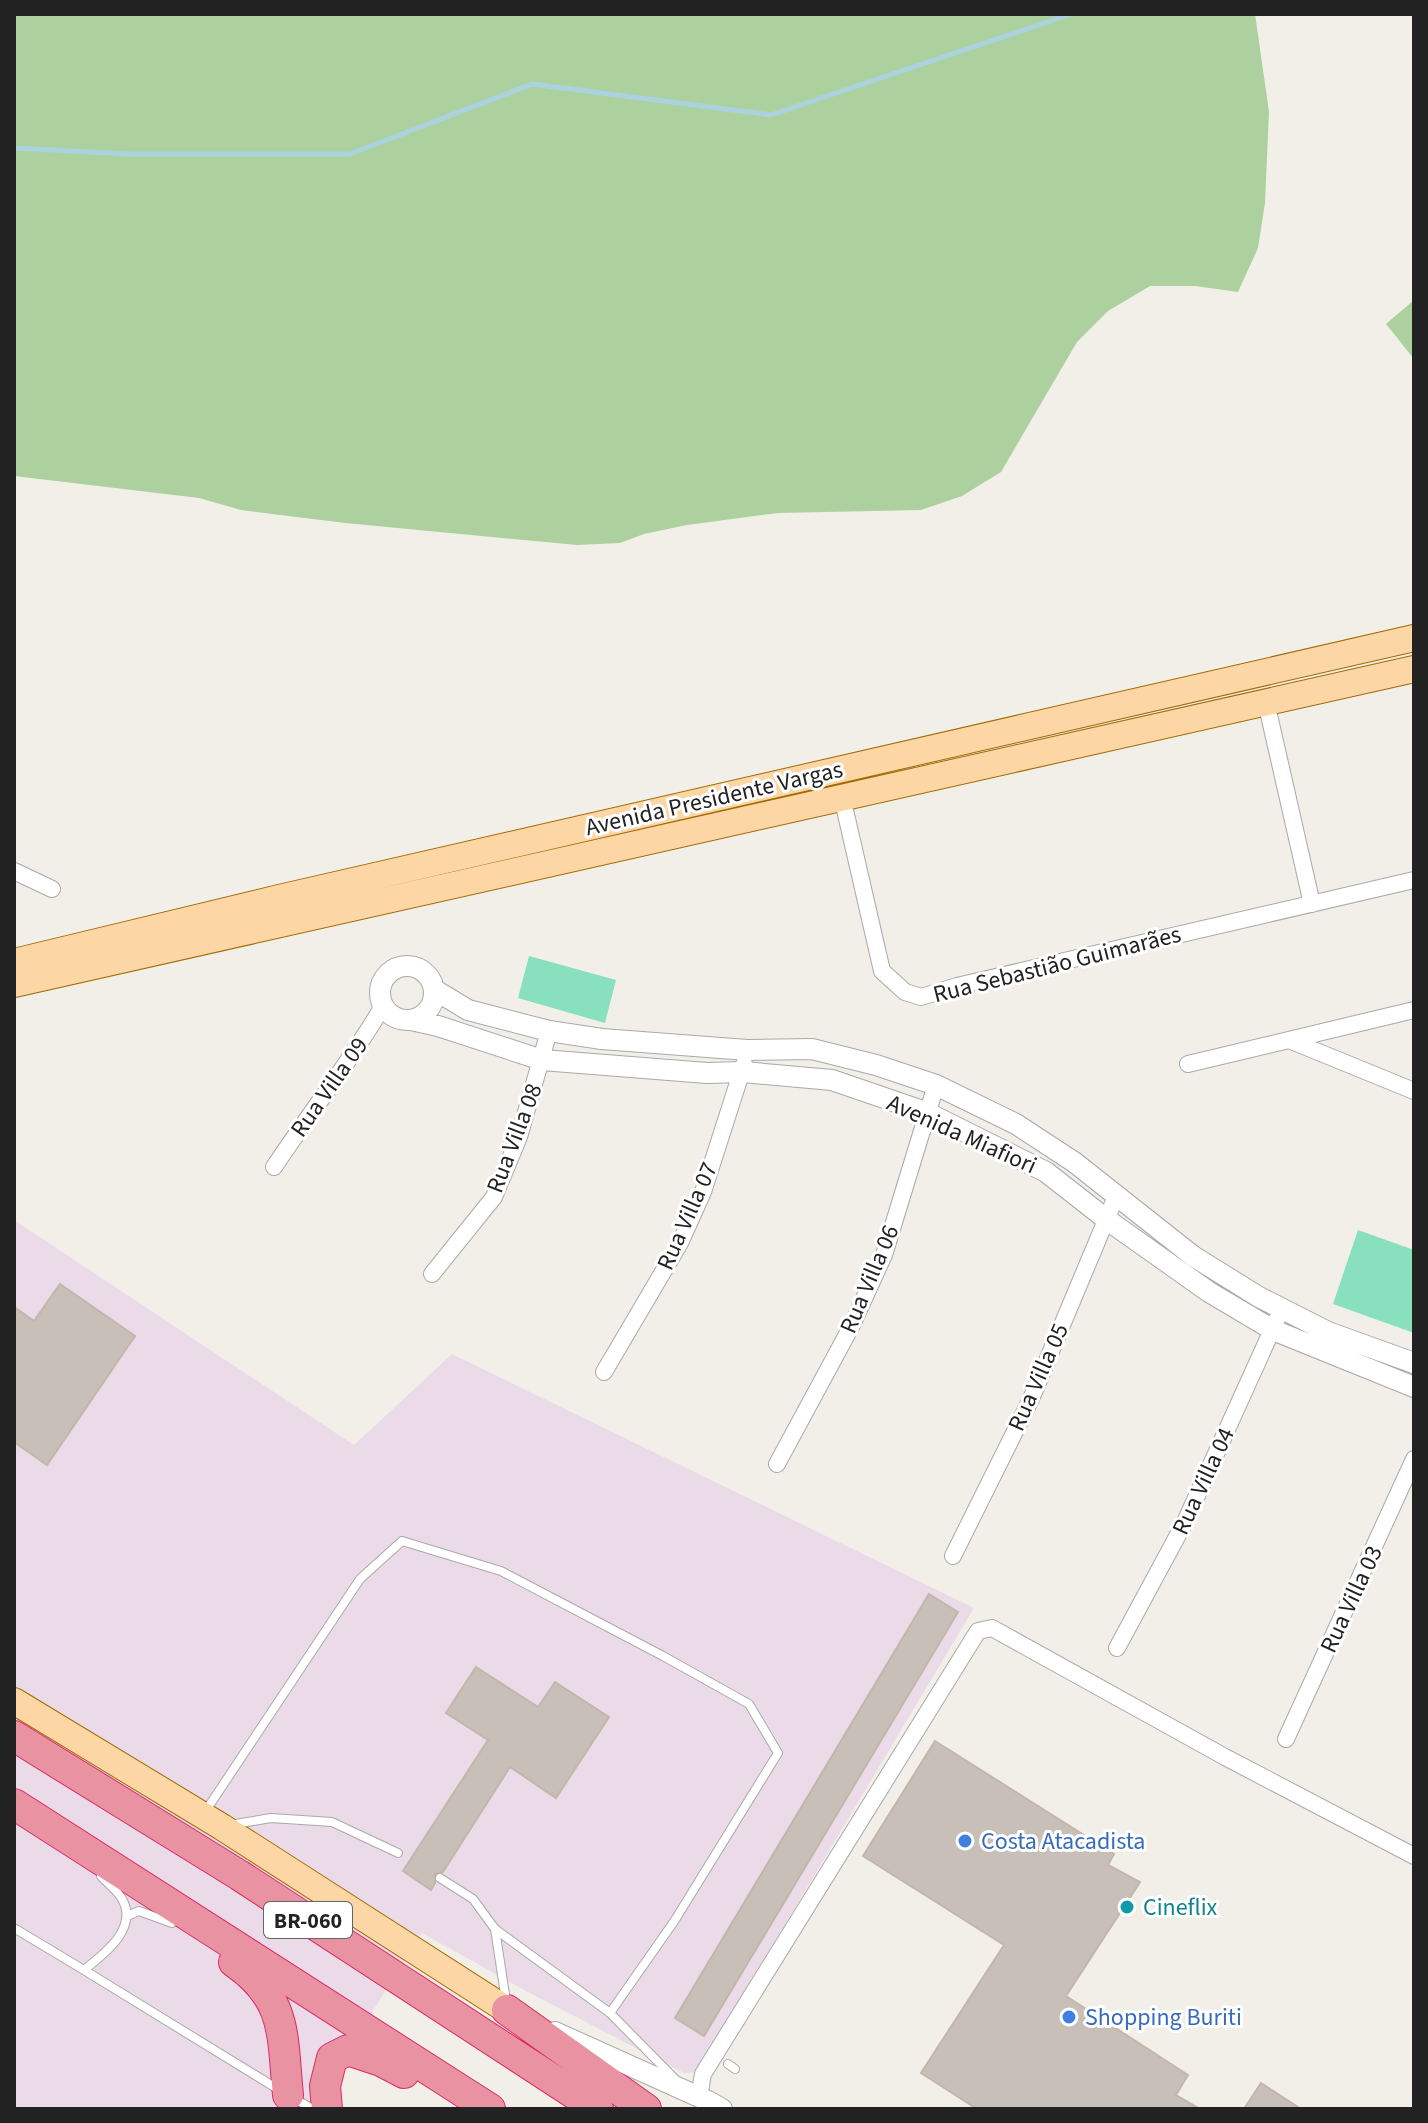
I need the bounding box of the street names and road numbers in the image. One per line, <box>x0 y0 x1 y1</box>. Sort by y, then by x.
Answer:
street label: Avenida Presidente Vargas <box>582 752 846 845</box>
street label: Rua Sebastião Guimarães <box>929 917 1185 1012</box>
street label: Rua Villa 09 <box>282 1030 377 1144</box>
street label: Rua Villa 08 <box>478 1078 551 1198</box>
street label: Avenida Miafiori <box>881 1086 1042 1183</box>
street label: Rua Villa 07 <box>648 1157 727 1276</box>
street label: Rua Villa 06 <box>831 1219 908 1339</box>
street label: Rua Villa 05 <box>999 1318 1078 1437</box>
street label: Rua Villa 04 <box>1163 1422 1244 1541</box>
street label: Rua Villa 03 <box>1311 1540 1392 1659</box>
road number: BR-060 <box>264 1902 352 1938</box>

